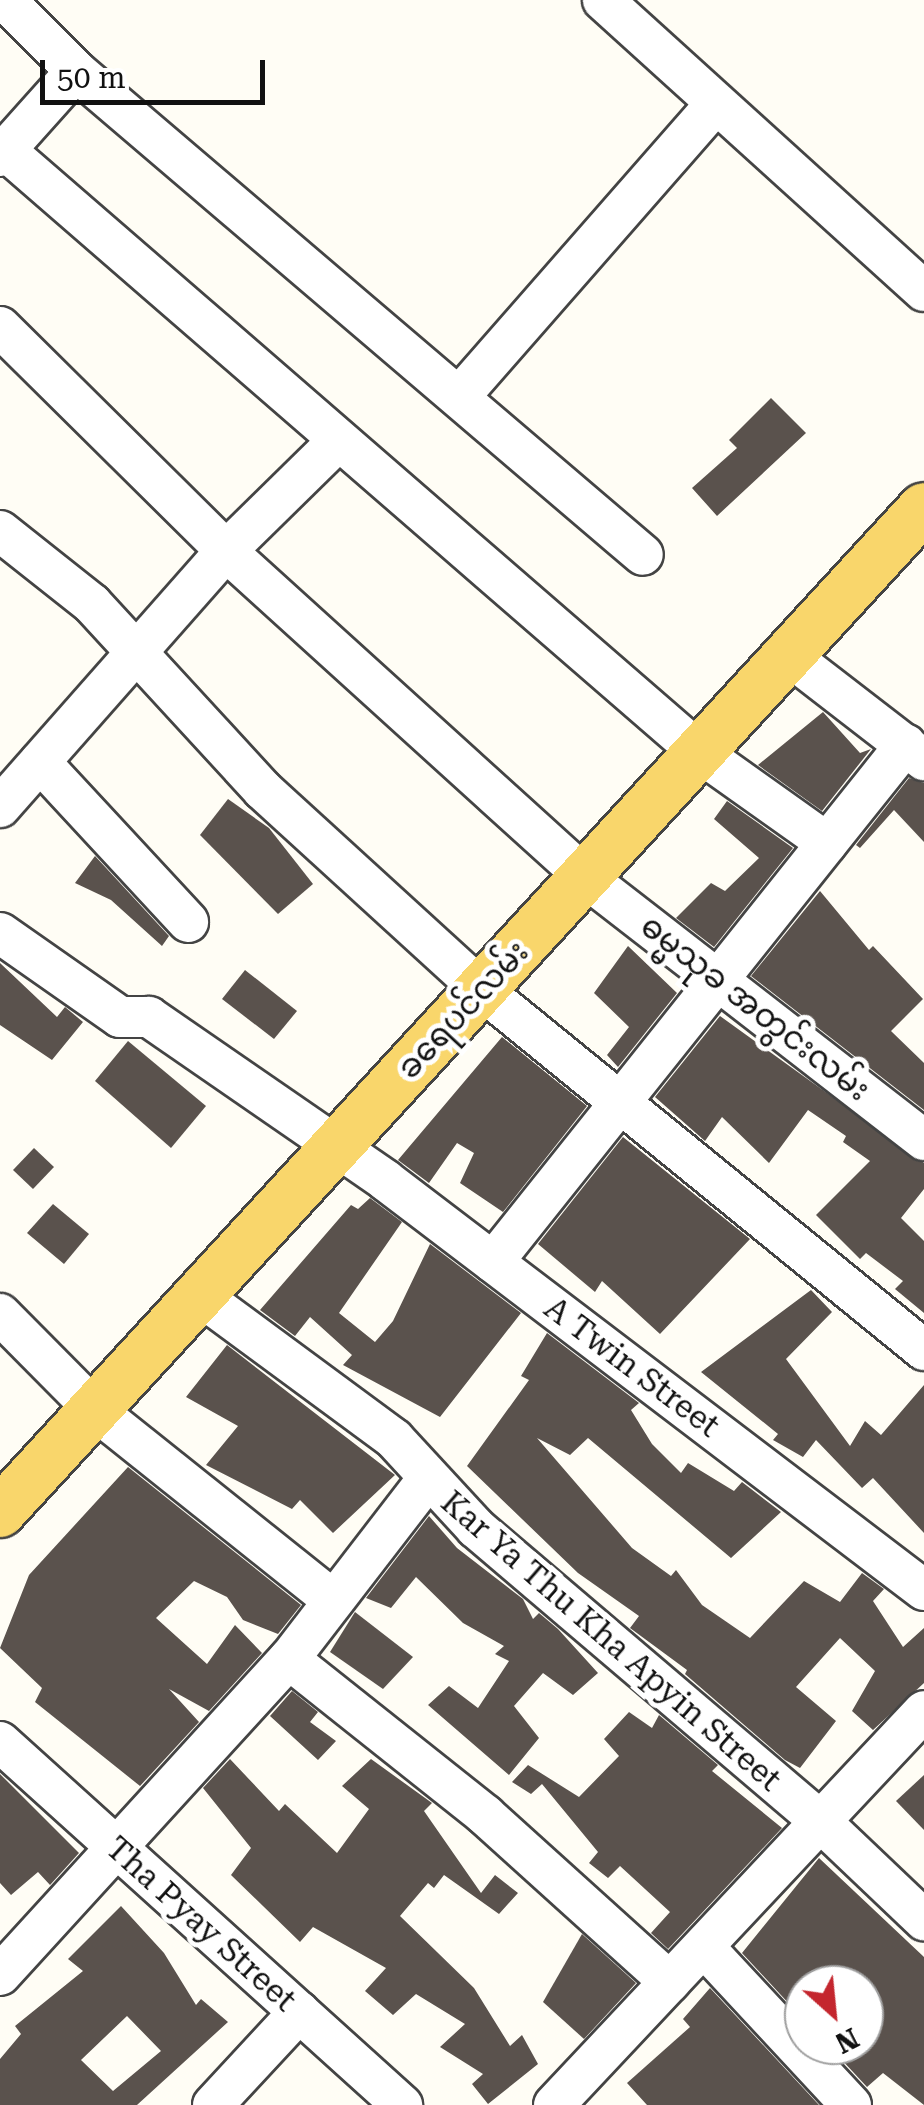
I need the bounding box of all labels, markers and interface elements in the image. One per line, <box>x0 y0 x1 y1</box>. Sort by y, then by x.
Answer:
scale bar <box>45 40 270 102</box>
text: 50 m <box>57 60 126 95</box>
street label: ဓမ္မသုခ အတွင်းလမ်း <box>633 907 877 1109</box>
street label: ခရေပင်လမ်း <box>389 933 537 1087</box>
street label: A Twin Street <box>537 1289 727 1445</box>
street label: Kar Ya Thu Kha Apyin Street <box>433 1483 789 1799</box>
street label: Tha Pyay Street <box>98 1829 304 2019</box>
north arrow <box>784 1965 884 2065</box>
text: N <box>830 2021 864 2060</box>

